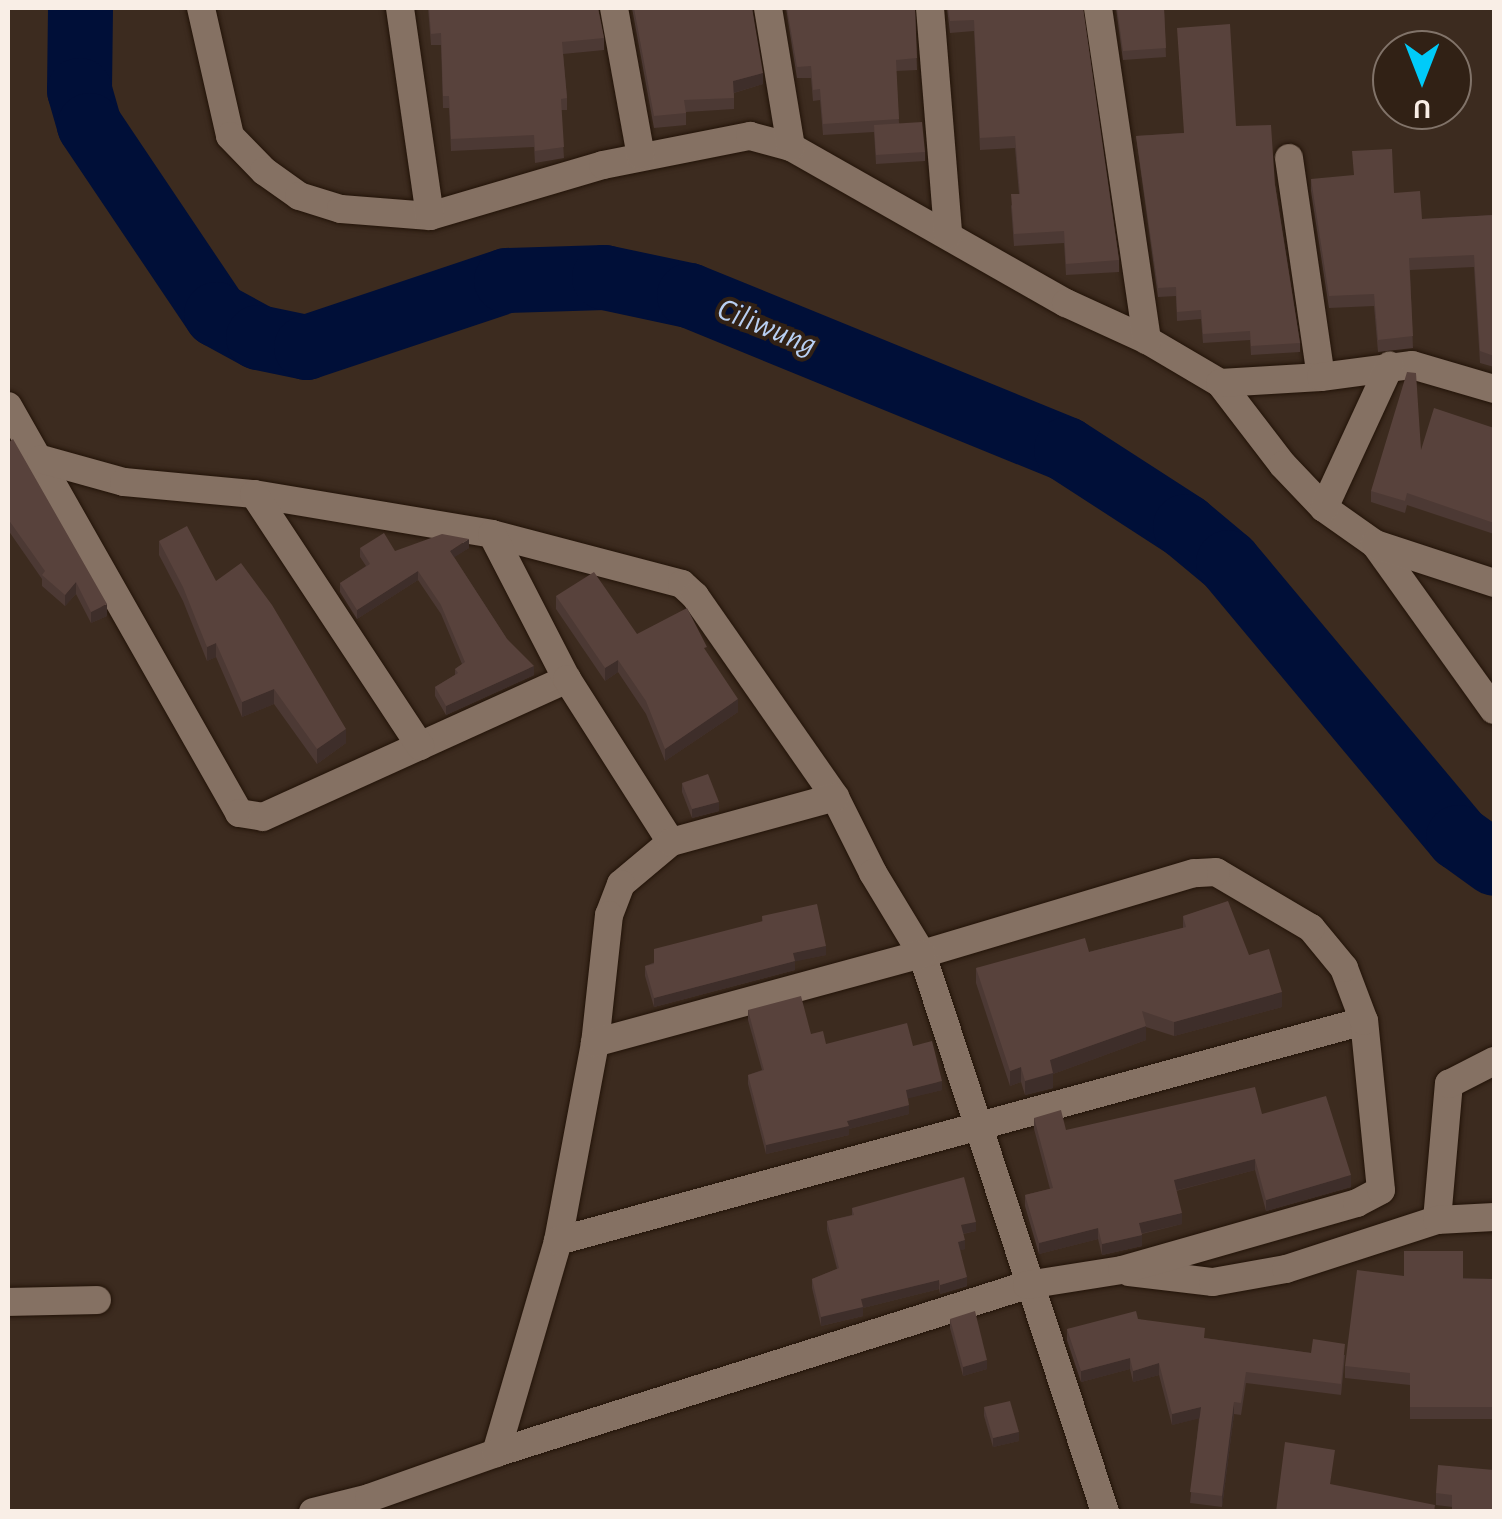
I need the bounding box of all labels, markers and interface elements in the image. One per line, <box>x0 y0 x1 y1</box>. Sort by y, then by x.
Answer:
north arrow <box>1372 30 1472 130</box>
text: U <box>1413 94 1431 122</box>
water label: Ciliwung <box>712 290 822 364</box>

